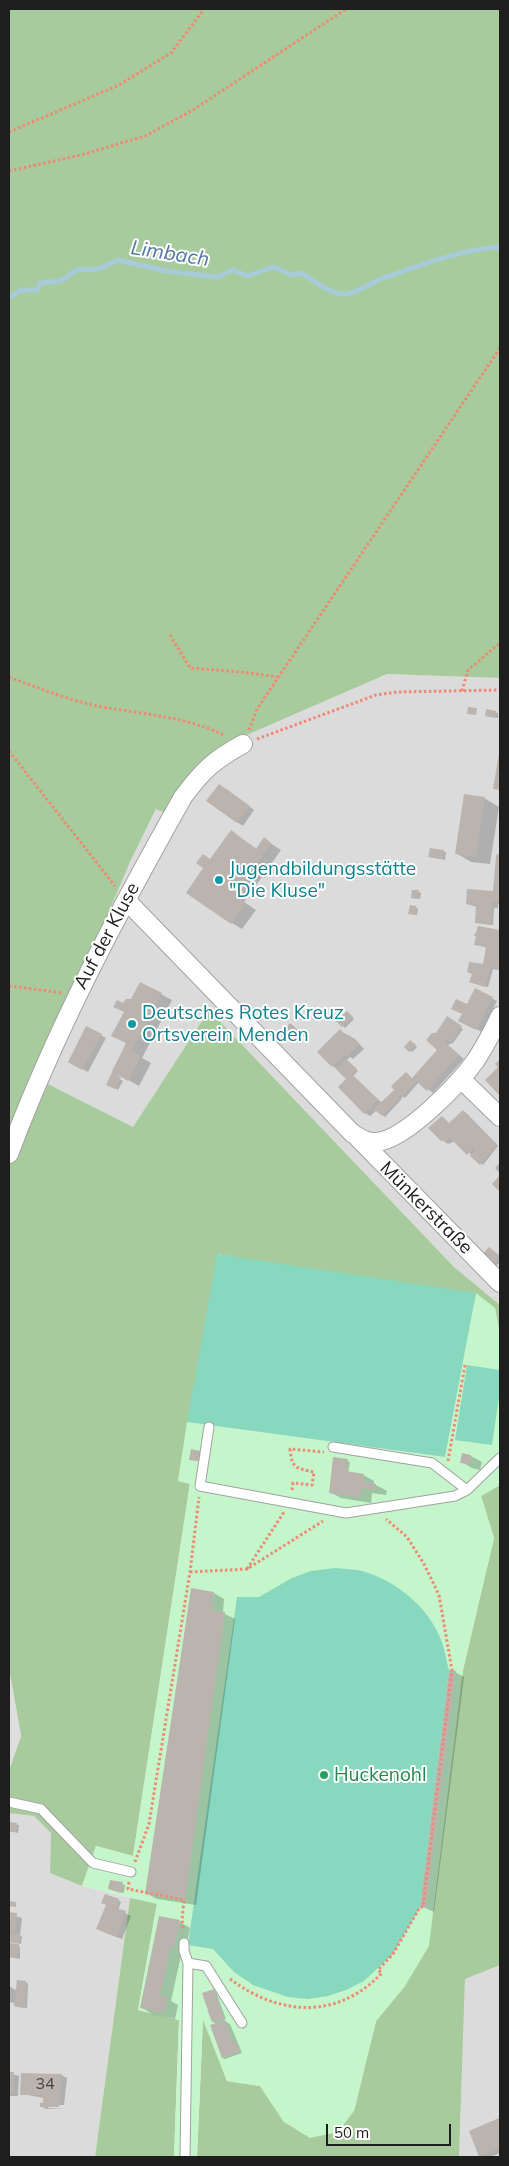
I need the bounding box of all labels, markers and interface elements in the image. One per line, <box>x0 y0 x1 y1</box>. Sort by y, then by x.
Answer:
water label: Limbach <box>129 236 211 272</box>
place label: Jugendbildungsstätte "Die Kluse" <box>229 858 416 902</box>
marker: Jugendbildungsstätte "Die Kluse" <box>213 874 225 886</box>
street label: Auf der Kluse <box>69 879 145 993</box>
place label: Deutsches Rotes Kreuz Ortsverein Menden <box>142 1002 344 1046</box>
marker: Deutsches Rotes Kreuz Ortsverein Menden <box>126 1018 138 1030</box>
street label: Münkerstraße <box>375 1157 477 1259</box>
place label: Huckenohl <box>334 1764 426 1786</box>
marker: Huckenohl <box>318 1769 330 1781</box>
house number: 34 <box>35 2074 55 2094</box>
scale bar <box>329 2114 454 2146</box>
text: 50 m <box>334 2123 369 2142</box>

